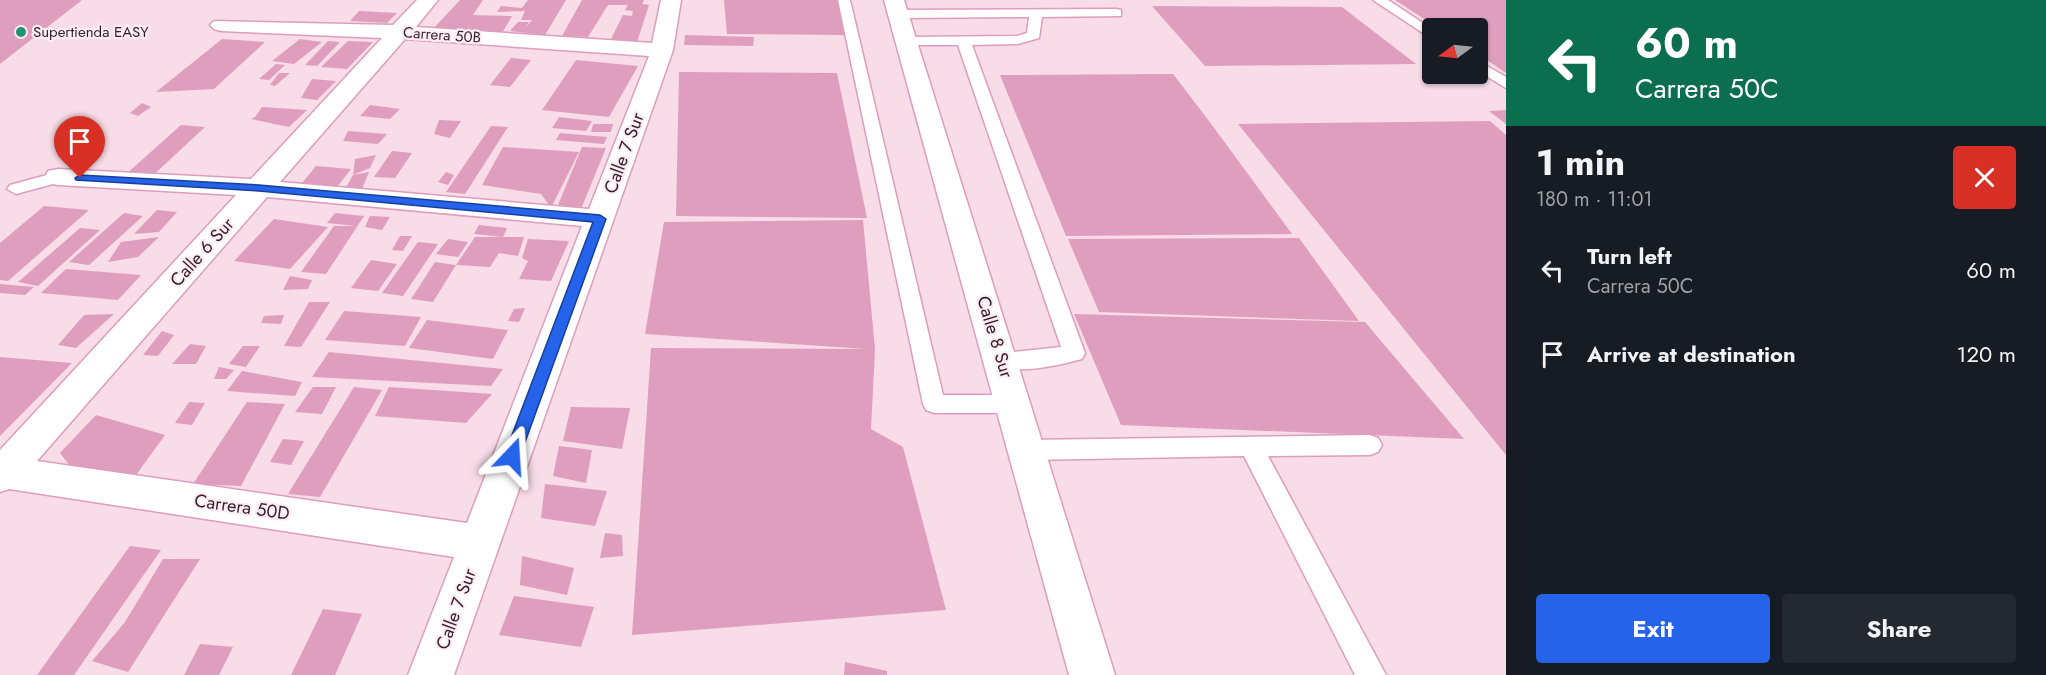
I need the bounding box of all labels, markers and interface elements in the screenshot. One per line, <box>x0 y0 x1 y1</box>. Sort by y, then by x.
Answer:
text: 60 m <box>1635 13 1738 74</box>
north arrow <box>1422 18 1488 84</box>
map controls <box>1422 18 1488 84</box>
place label: Supertienda EASY <box>33 21 149 43</box>
street label: Carrera 50B <box>402 21 482 49</box>
icon: left <box>1536 24 1614 102</box>
marker: Supertienda EASY <box>14 25 28 39</box>
text: Carrera 50C <box>1635 69 1779 108</box>
street label: Calle 7 Sur <box>597 108 651 197</box>
pin <box>54 116 105 178</box>
icon: arrive <box>63 125 96 158</box>
text: 1 min <box>1536 136 1625 188</box>
button: close <box>1953 146 2016 209</box>
text: 180 m · 11:01 <box>1536 185 1653 214</box>
street label: Calle 6 Sur <box>164 211 241 292</box>
text: Turn left <box>1587 240 1672 272</box>
icon: left <box>1536 254 1569 287</box>
text: 60 m <box>1966 254 2016 286</box>
text: Carrera 50C <box>1587 272 1694 301</box>
street label: Calle 8 Sur <box>970 293 1020 382</box>
icon: arrive <box>1536 338 1569 371</box>
text: Arrive at destination <box>1587 338 1796 370</box>
text: 120 m <box>1957 338 2016 370</box>
position arrow <box>480 424 544 488</box>
street label: Carrera 50D <box>193 487 291 527</box>
street label: Calle 7 Sur <box>429 564 483 653</box>
button: Exit <box>1536 594 1770 663</box>
button: Share <box>1782 594 2016 663</box>

